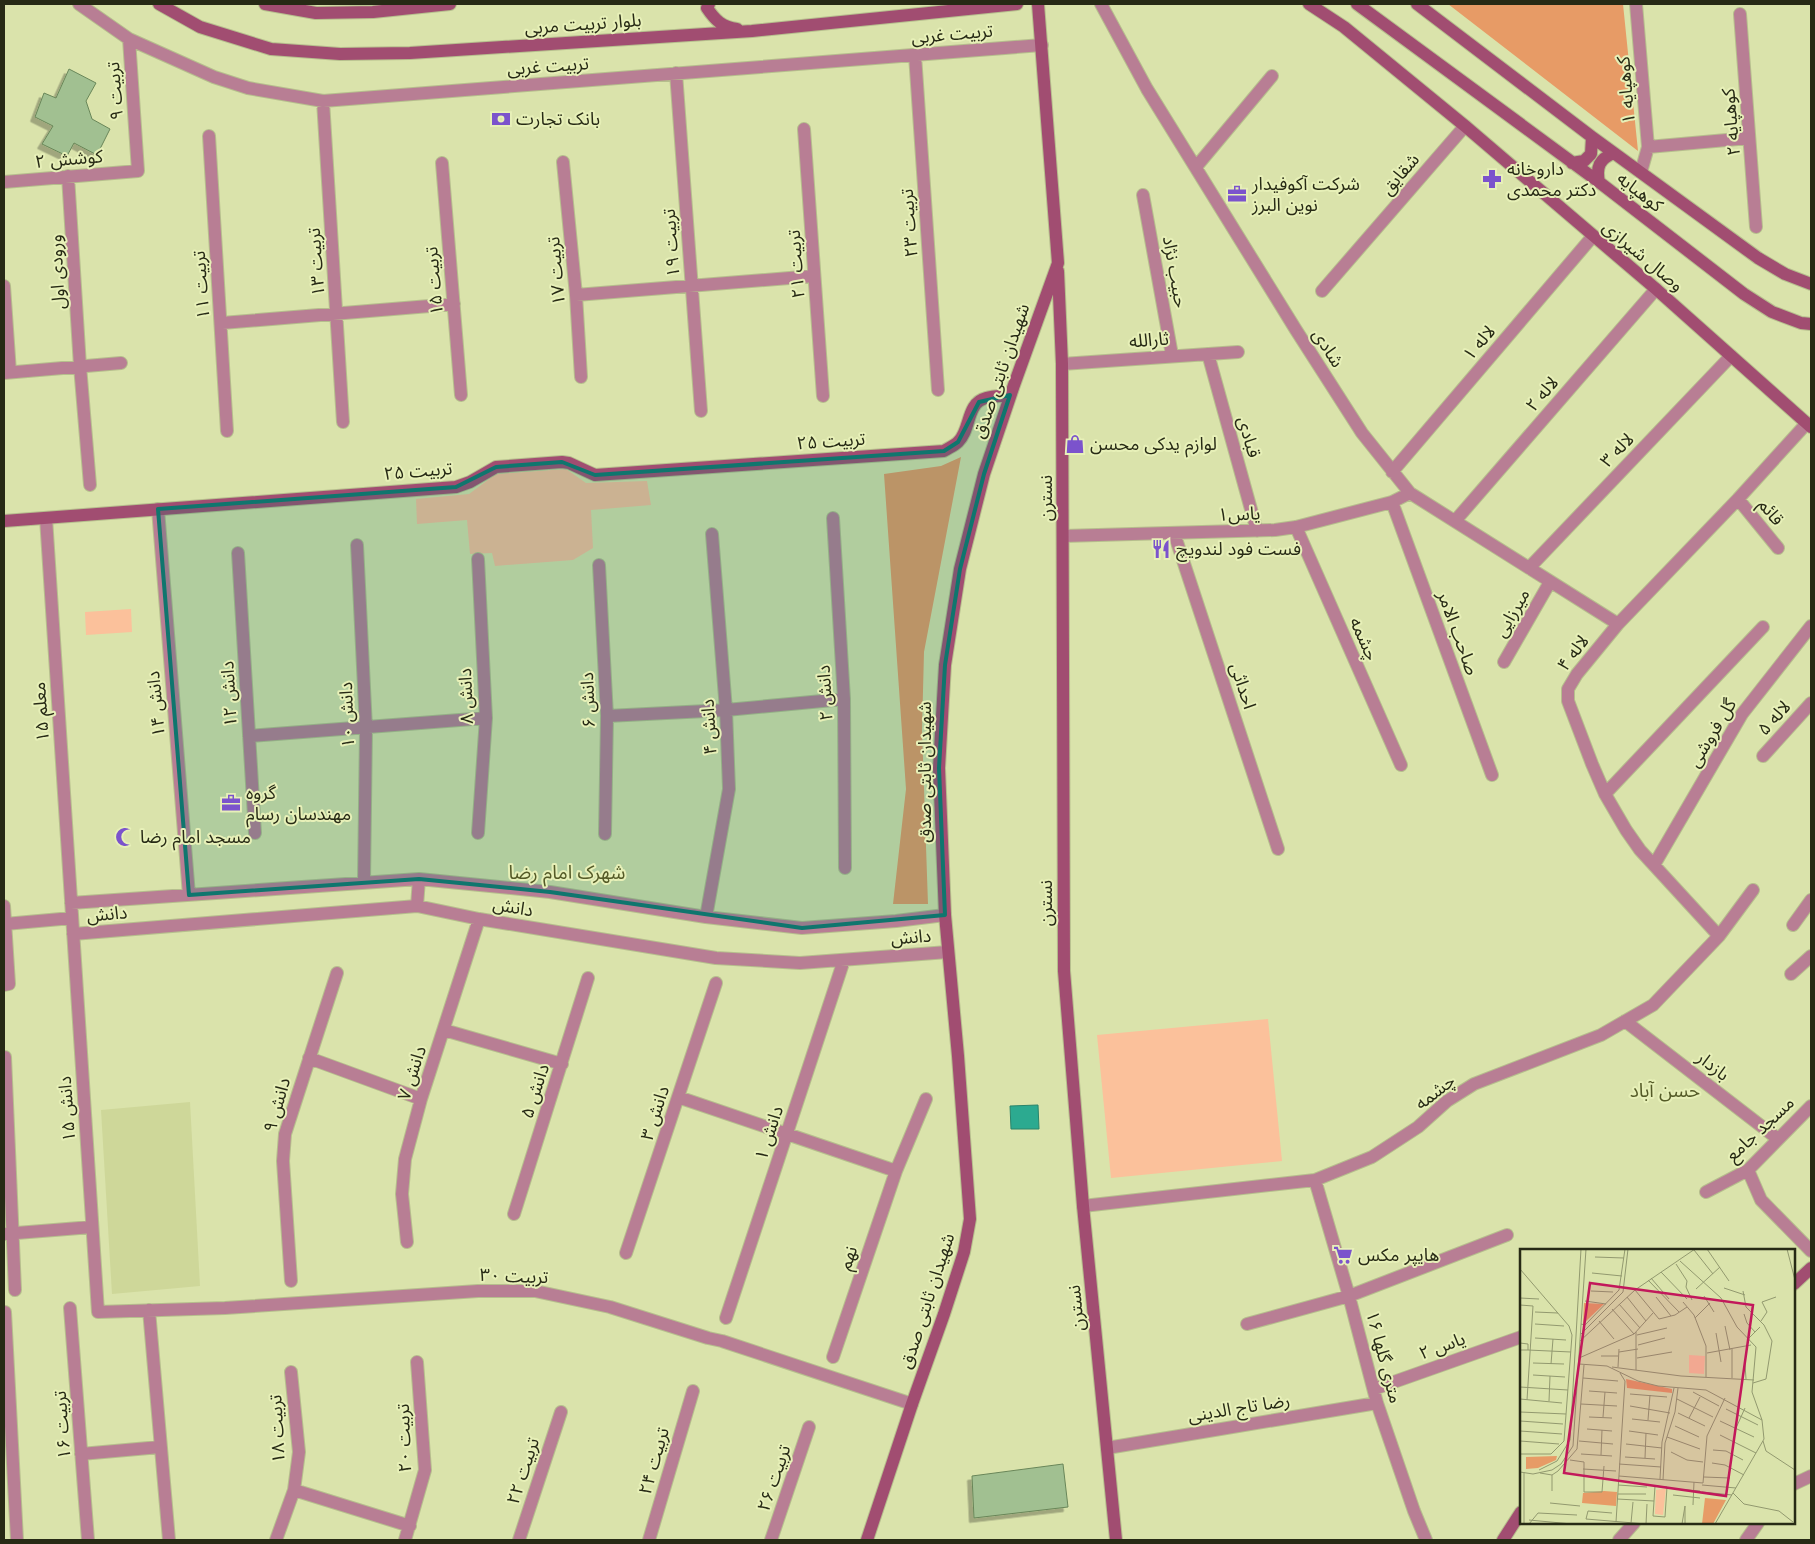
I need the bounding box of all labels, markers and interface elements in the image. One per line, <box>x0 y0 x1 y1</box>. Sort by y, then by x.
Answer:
street label: بلوار تربیت مربی <box>524 10 642 39</box>
street label: تربیت غربی <box>910 20 994 49</box>
street label: تربیت غربی <box>506 53 590 80</box>
street label: کوهپایه ۱ <box>1613 55 1640 125</box>
street label: تربیت ۹ <box>103 61 128 121</box>
street label: کوهپایه ۲ <box>1718 87 1745 157</box>
bank icon: بانک تجارت <box>490 108 512 130</box>
place label: بانک تجارت <box>516 109 600 130</box>
street label: کوشش ۲ <box>34 146 104 173</box>
street label: شقایق <box>1377 149 1424 199</box>
place label: داروخانه دکتر محمدی <box>1507 159 1596 201</box>
pharmacy icon: داروخانه دکتر محمدی <box>1481 168 1503 190</box>
street label: کوهپایه <box>1613 168 1667 217</box>
place label: شرکت آکوفیدار نوین البرز <box>1251 174 1360 216</box>
office icon: شرکت آکوفیدار نوین البرز <box>1226 183 1248 205</box>
street label: تربیت ۲۳ <box>897 188 922 258</box>
street label: تربیت ۱۹ <box>659 208 684 278</box>
street label: وصال شیرازی <box>1598 216 1687 296</box>
street label: تربیت ۱۳ <box>304 227 329 297</box>
street label: تربیت ۲۱ <box>784 229 809 299</box>
street label: ورودی اول <box>45 234 70 310</box>
street label: حبیب نژاد <box>1158 235 1191 310</box>
street label: تربیت ۱۷ <box>543 236 570 306</box>
street label: تربیت ۱۵ <box>421 246 448 316</box>
street label: تربیت ۱۱ <box>189 250 214 320</box>
street label: شهیدان ثابتی صدق <box>969 301 1034 441</box>
street label: لاله ۱ <box>1459 322 1499 364</box>
street label: شادی <box>1307 325 1348 371</box>
street label: ثارالله <box>1128 329 1170 352</box>
street label: لاله ۲ <box>1522 373 1562 415</box>
street label: قبادی <box>1233 414 1264 460</box>
street label: تربیت ۲۵ <box>796 429 866 454</box>
street label: لاله ۳ <box>1596 429 1638 471</box>
shop icon: لوازم یدکی محسن <box>1064 433 1086 455</box>
place label: لوازم یدکی محسن <box>1090 434 1217 458</box>
street label: تربیت ۲۵ <box>383 458 453 485</box>
street label: نسترن <box>1036 475 1057 521</box>
street label: قائم <box>1752 495 1788 531</box>
street label: یاس۱ <box>1217 503 1261 526</box>
restaurant icon: فست فود لندویچ <box>1150 538 1172 560</box>
place label: فست فود لندویچ <box>1176 539 1301 562</box>
street label: میرزایی <box>1490 585 1535 641</box>
street label: صاحب الامر <box>1432 587 1482 678</box>
street label: چشمه <box>1345 614 1382 664</box>
street label: لاله ۴ <box>1553 631 1593 675</box>
street label: دانش ۱۲ <box>217 660 242 728</box>
street label: احداثی <box>1225 660 1260 712</box>
street label: دانش ۲ <box>814 665 837 721</box>
street label: دانش ۸ <box>455 668 478 724</box>
street label: دانش ۱۴ <box>143 670 170 738</box>
street label: دانش ۶ <box>577 672 600 728</box>
street label: معلم ۱۵ <box>29 681 56 743</box>
street label: دانش ۱۰ <box>336 682 359 748</box>
street label: گل فروشی <box>1684 695 1741 771</box>
street label: لاله ۵ <box>1753 697 1795 739</box>
street label: دانش ۴ <box>698 699 721 755</box>
street label: شهیدان ثابتی صدق <box>915 701 936 843</box>
place label: گروه مهندسان رسام <box>246 783 351 828</box>
office icon: گروه مهندسان رسام <box>220 792 242 814</box>
mosque icon: مسجد امام رضا <box>114 826 136 848</box>
place label: مسجد امام رضا <box>140 827 251 851</box>
district label: شهرک امام رضا <box>509 862 625 887</box>
street label: نسترن <box>1036 880 1057 926</box>
street label: دانش <box>491 894 535 921</box>
street label: دانش <box>86 902 128 927</box>
street label: دانش <box>890 926 932 949</box>
street label: دانش ۷ <box>394 1043 431 1103</box>
street label: بازدار <box>1691 1047 1733 1086</box>
street label: دانش ۵ <box>517 1061 554 1121</box>
street label: چشمه <box>1411 1070 1460 1115</box>
street label: دانش ۱۵ <box>55 1075 80 1143</box>
street label: دانش ۹ <box>260 1075 295 1135</box>
district label: حسن آباد <box>1630 1080 1700 1102</box>
street label: دانش ۳ <box>637 1083 674 1143</box>
street label: مسجد جامع <box>1722 1092 1801 1168</box>
street label: دانش ۱ <box>751 1103 788 1163</box>
street label: شهیدان ثابتی صدق <box>896 1231 959 1372</box>
street label: نهم <box>835 1243 864 1274</box>
supermarket icon: هایپر مکس <box>1332 1244 1354 1266</box>
place label: هایپر مکس <box>1358 1245 1439 1266</box>
inset map <box>1520 1249 1795 1524</box>
street label: تربیت ۳۰ <box>479 1265 549 1288</box>
street label: نسترن <box>1064 1284 1089 1332</box>
street label: ۱۶ متری گلها <box>1361 1309 1406 1406</box>
street label: یاس ۲ <box>1416 1328 1468 1364</box>
street label: تربیت ۱۶ <box>50 1390 75 1460</box>
street label: رضا تاج الدینی <box>1187 1390 1292 1429</box>
street label: تربیت ۱۸ <box>265 1394 290 1464</box>
street label: تربیت ۲۰ <box>393 1403 416 1473</box>
street label: تربیت ۲۴ <box>635 1425 674 1497</box>
street label: تربیت ۲۲ <box>503 1435 544 1507</box>
street label: تربیت ۲۶ <box>753 1442 796 1514</box>

